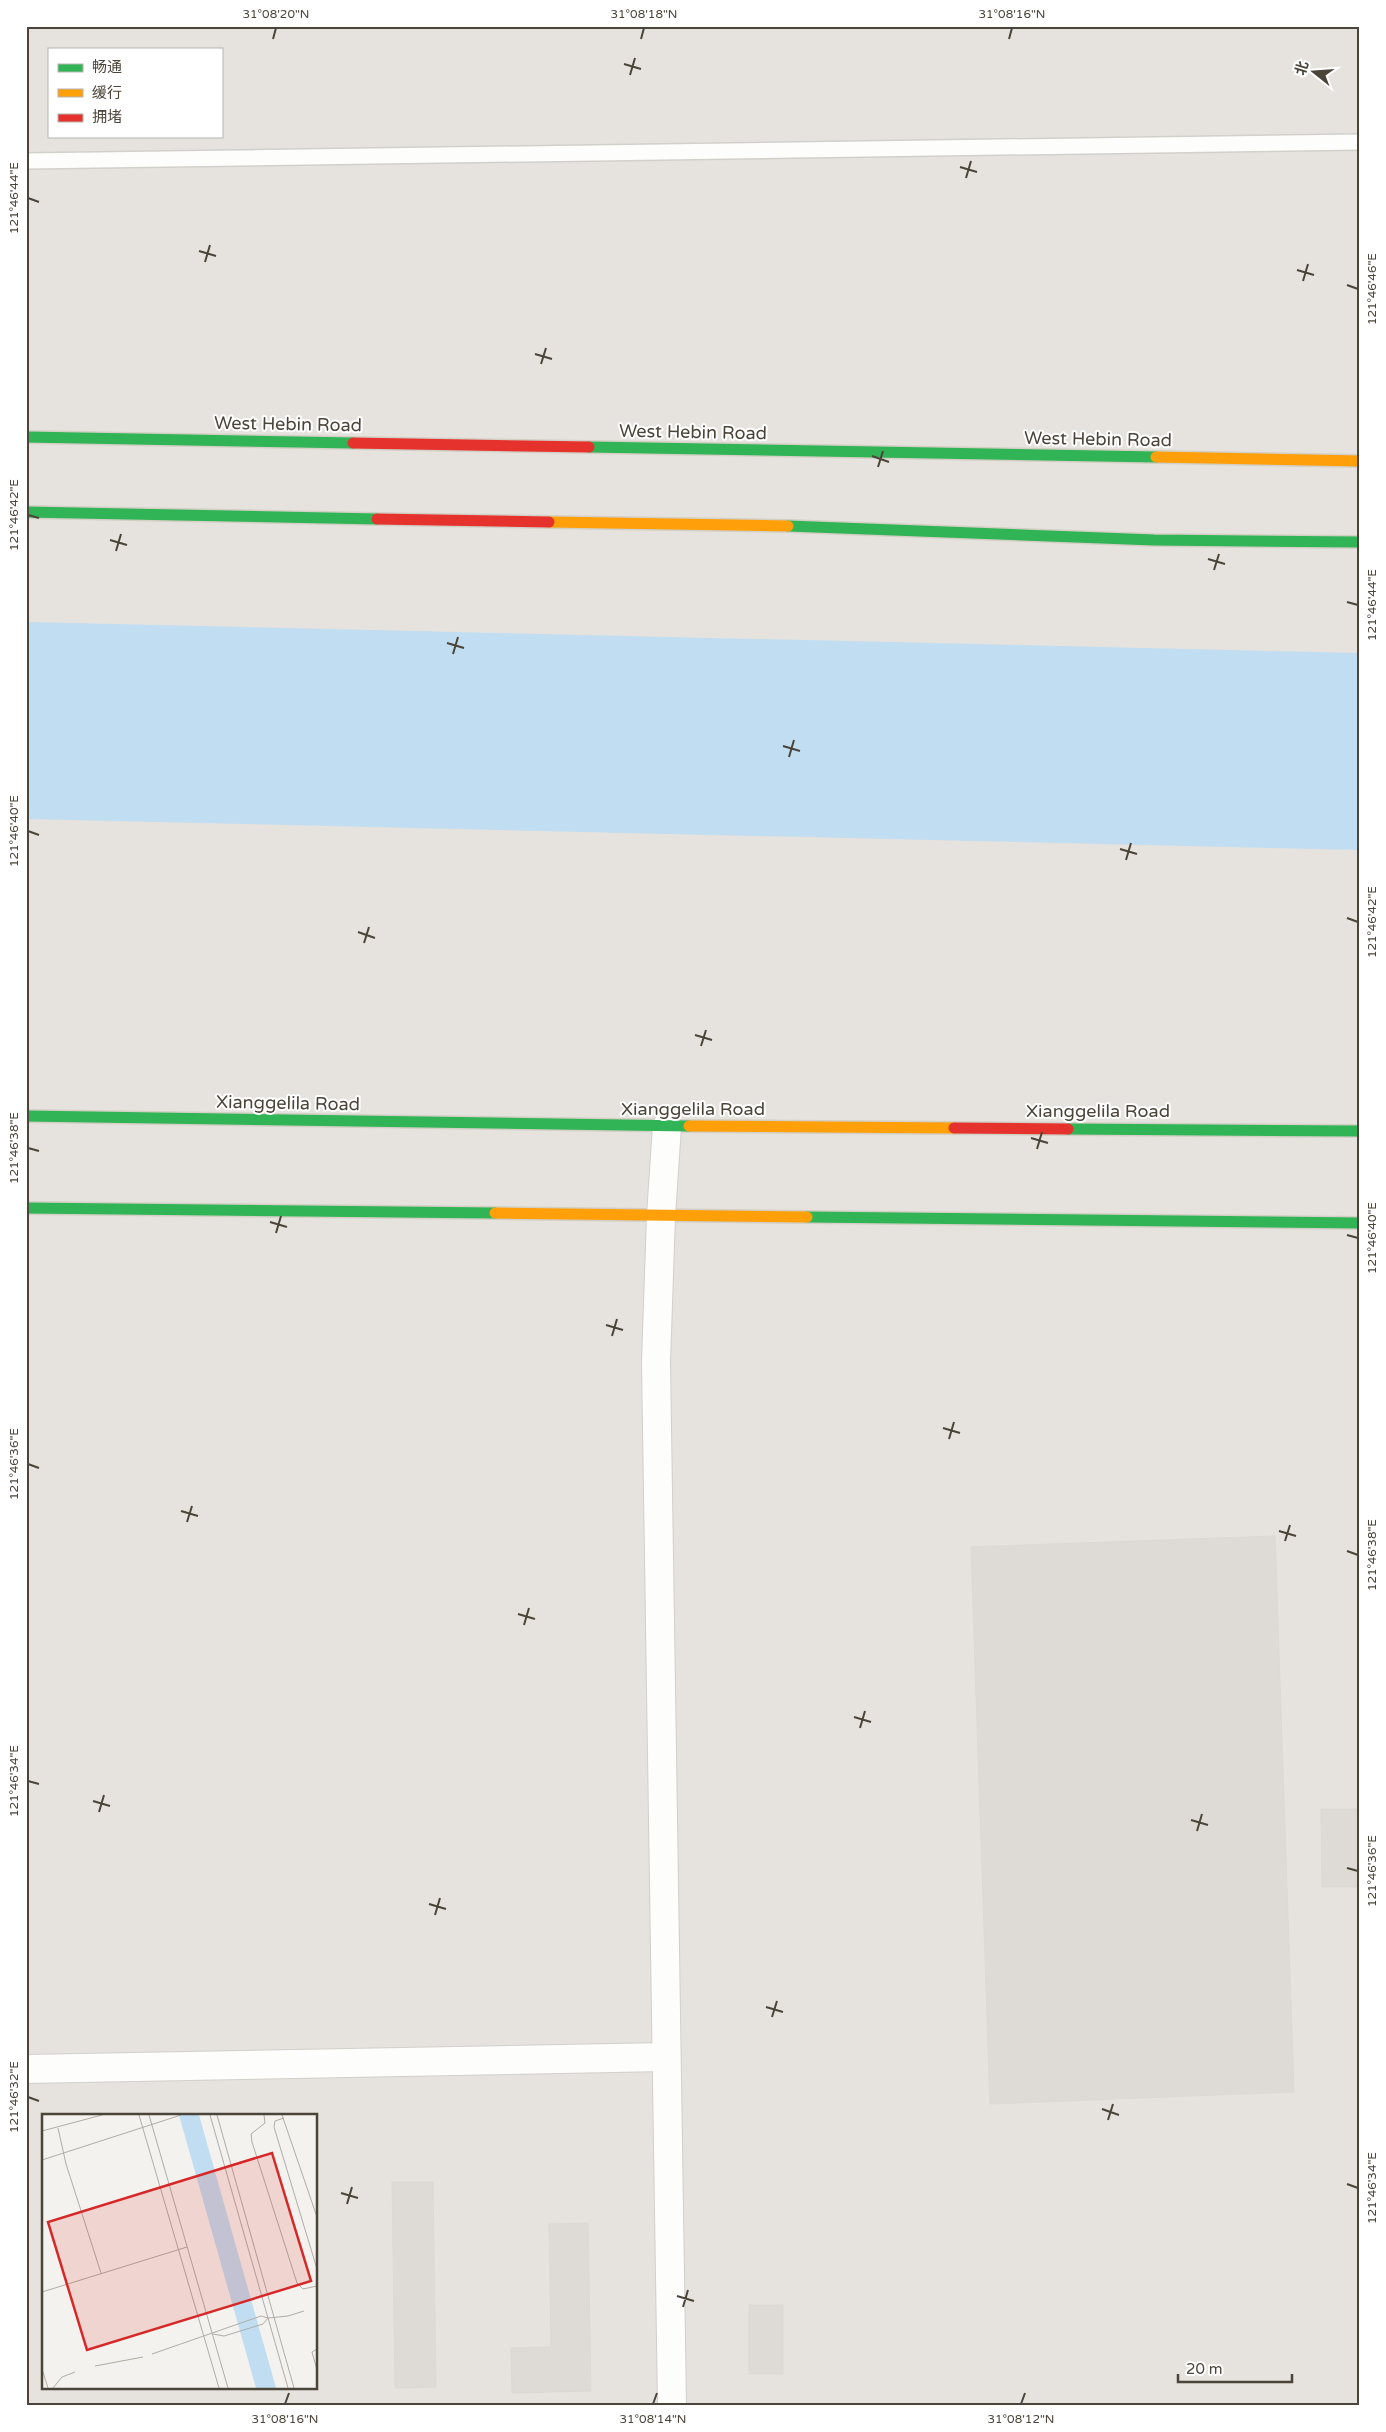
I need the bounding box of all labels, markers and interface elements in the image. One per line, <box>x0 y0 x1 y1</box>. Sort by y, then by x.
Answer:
text: 31°08'20"N <box>243 7 310 21</box>
text: 31°08'18"N <box>611 7 678 21</box>
text: 31°08'16"N <box>979 7 1046 21</box>
legend <box>48 48 222 138</box>
north arrow <box>1288 48 1338 98</box>
text: 畅通 <box>92 58 122 76</box>
text: 北 <box>1292 59 1312 78</box>
text: 缓行 <box>92 84 122 102</box>
text: 拥堵 <box>92 108 122 126</box>
text: 121°46'44"E <box>7 162 21 234</box>
text: 121°46'46"E <box>1365 253 1379 325</box>
street label: West Hebin Road <box>214 412 362 436</box>
street label: West Hebin Road <box>619 420 767 444</box>
street label: West Hebin Road <box>1024 427 1172 451</box>
text: 121°46'42"E <box>7 479 21 551</box>
text: 121°46'44"E <box>1365 569 1379 641</box>
text: 121°46'40"E <box>7 795 21 867</box>
text: 121°46'42"E <box>1365 886 1379 958</box>
street label: Xianggelila Road <box>216 1091 360 1115</box>
street label: Xianggelila Road <box>621 1098 765 1120</box>
street label: Xianggelila Road <box>1026 1100 1170 1122</box>
text: 121°46'38"E <box>7 1112 21 1184</box>
text: 121°46'40"E <box>1365 1202 1379 1274</box>
text: 121°46'36"E <box>7 1428 21 1500</box>
text: 121°46'38"E <box>1365 1519 1379 1591</box>
text: 121°46'34"E <box>7 1745 21 1817</box>
text: 121°46'36"E <box>1365 1835 1379 1907</box>
text: 121°46'32"E <box>7 2061 21 2133</box>
inset map <box>42 2114 318 2390</box>
text: 121°46'34"E <box>1365 2152 1379 2224</box>
scale bar <box>1178 2352 1292 2384</box>
text: 20 m <box>1186 2360 1223 2378</box>
text: 31°08'16"N <box>252 2412 319 2426</box>
text: 31°08'14"N <box>620 2412 687 2426</box>
text: 31°08'12"N <box>988 2412 1055 2426</box>

